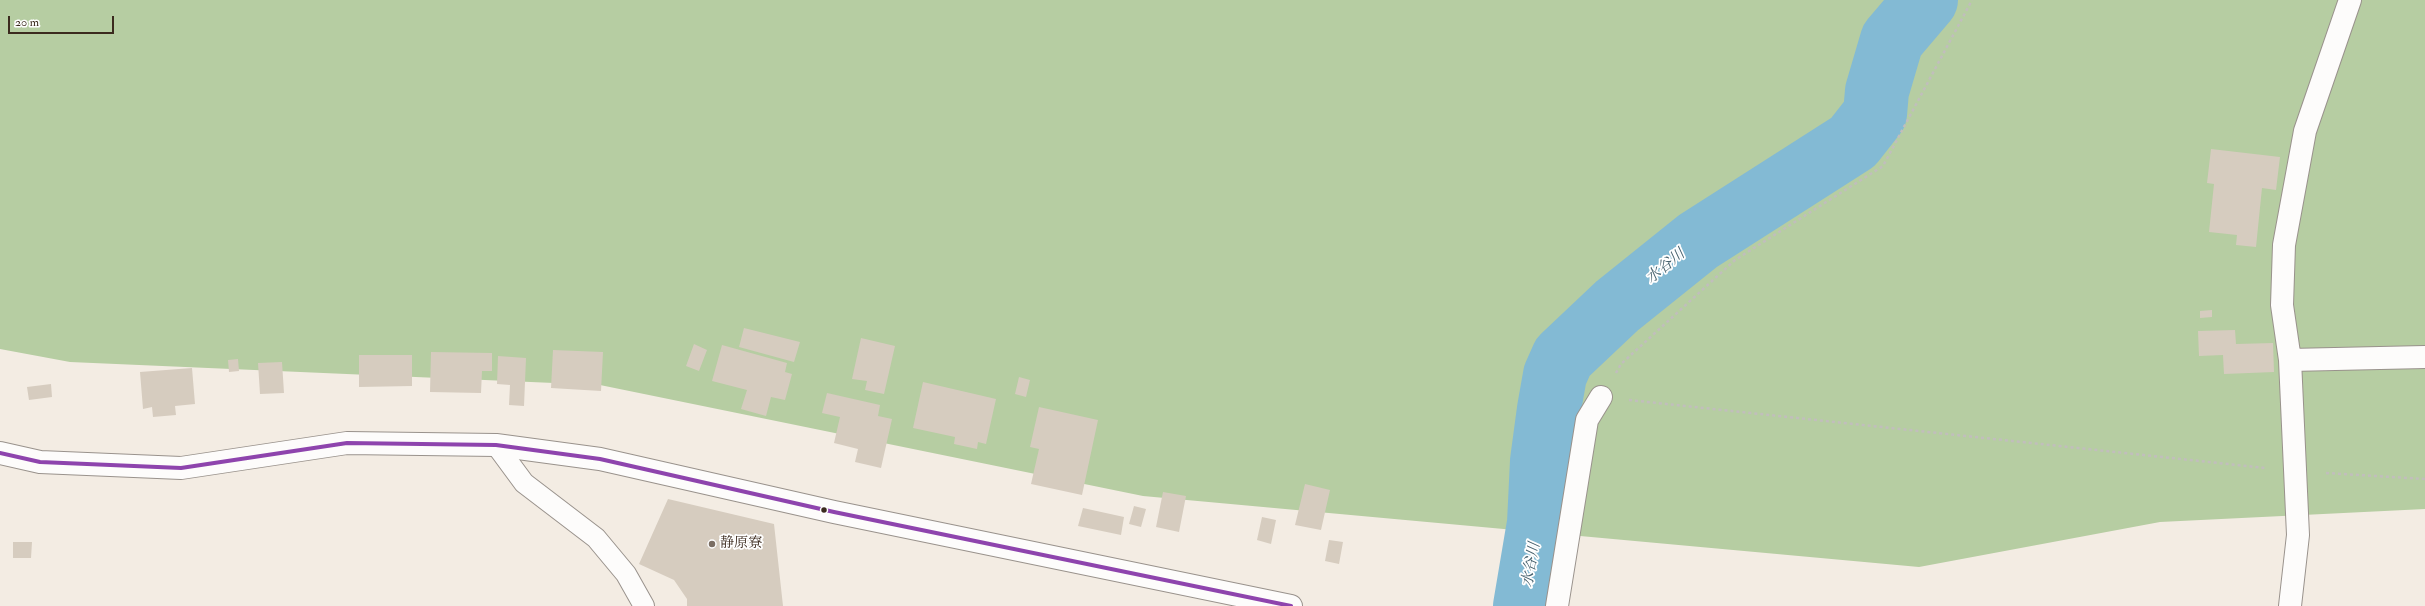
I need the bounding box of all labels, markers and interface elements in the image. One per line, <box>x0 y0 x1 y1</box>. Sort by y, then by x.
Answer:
scale bar <box>10 8 116 34</box>
text: 20 m <box>15 15 39 30</box>
water label: 水谷川 <box>1643 246 1689 288</box>
unlabelled marker <box>819 505 829 515</box>
place label: 静原寮 <box>720 536 762 552</box>
marker: 静原寮 <box>707 539 717 549</box>
water label: 水谷川 <box>1519 541 1545 589</box>

